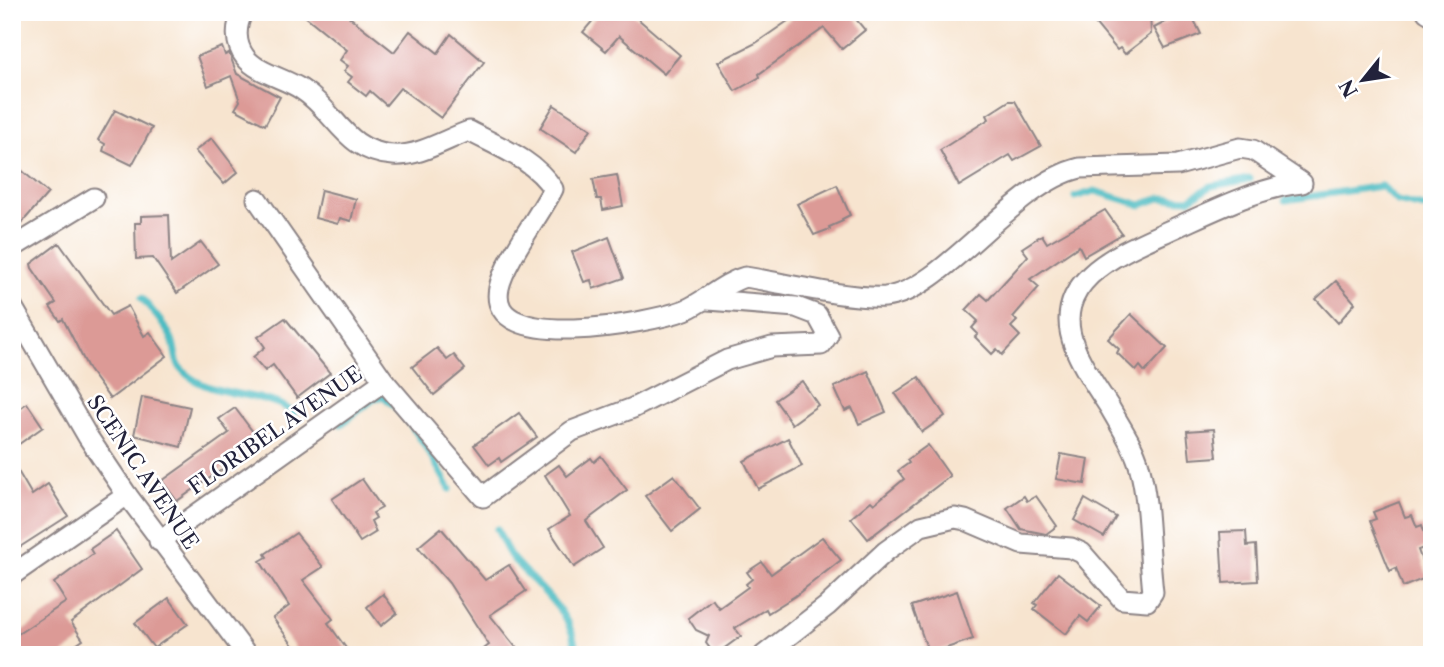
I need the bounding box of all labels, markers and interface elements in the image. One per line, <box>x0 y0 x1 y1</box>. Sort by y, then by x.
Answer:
north arrow <box>1328 46 1398 116</box>
text: N <box>1335 75 1363 101</box>
street label: FLORIBEL AVENUE <box>183 361 367 499</box>
street label: SCENIC AVENUE <box>82 390 204 554</box>

